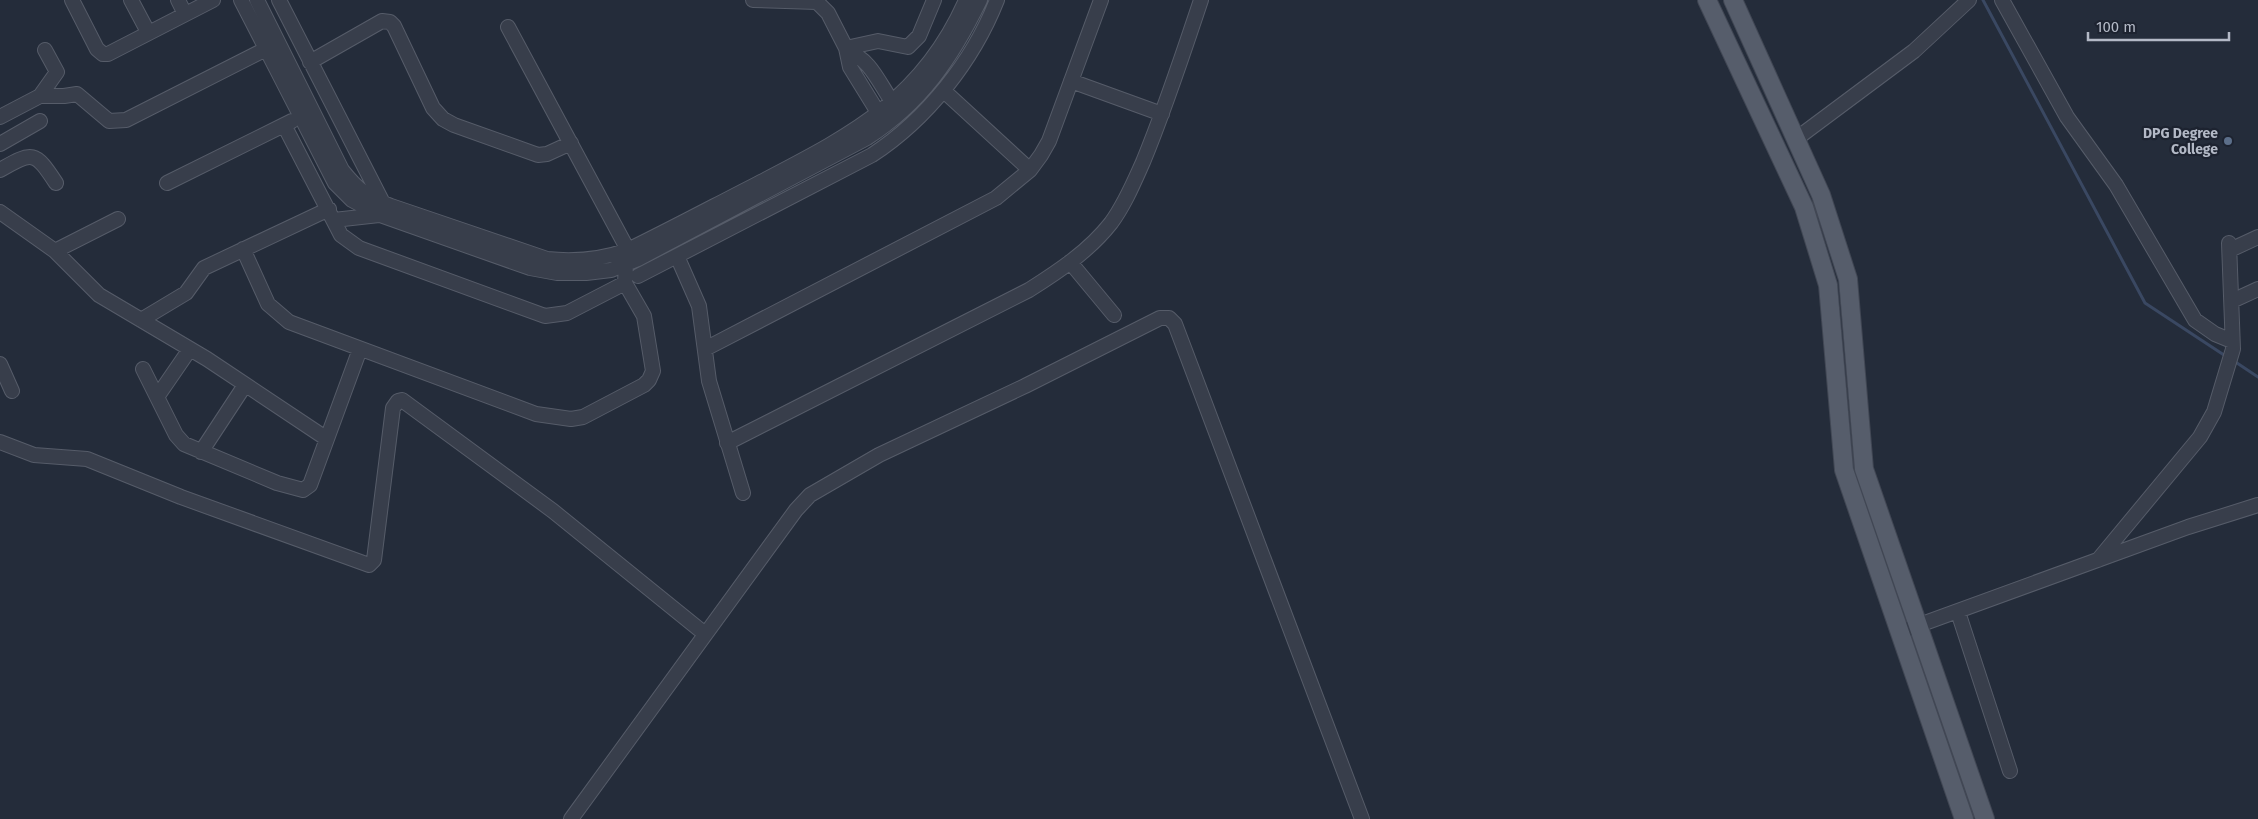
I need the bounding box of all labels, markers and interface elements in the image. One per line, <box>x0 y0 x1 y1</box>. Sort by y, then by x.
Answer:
scale bar <box>2088 10 2229 42</box>
text: 100 m <box>2096 18 2136 36</box>
place label: DPG Degree College <box>2143 125 2218 158</box>
marker: DPG Degree College <box>2222 135 2234 147</box>

